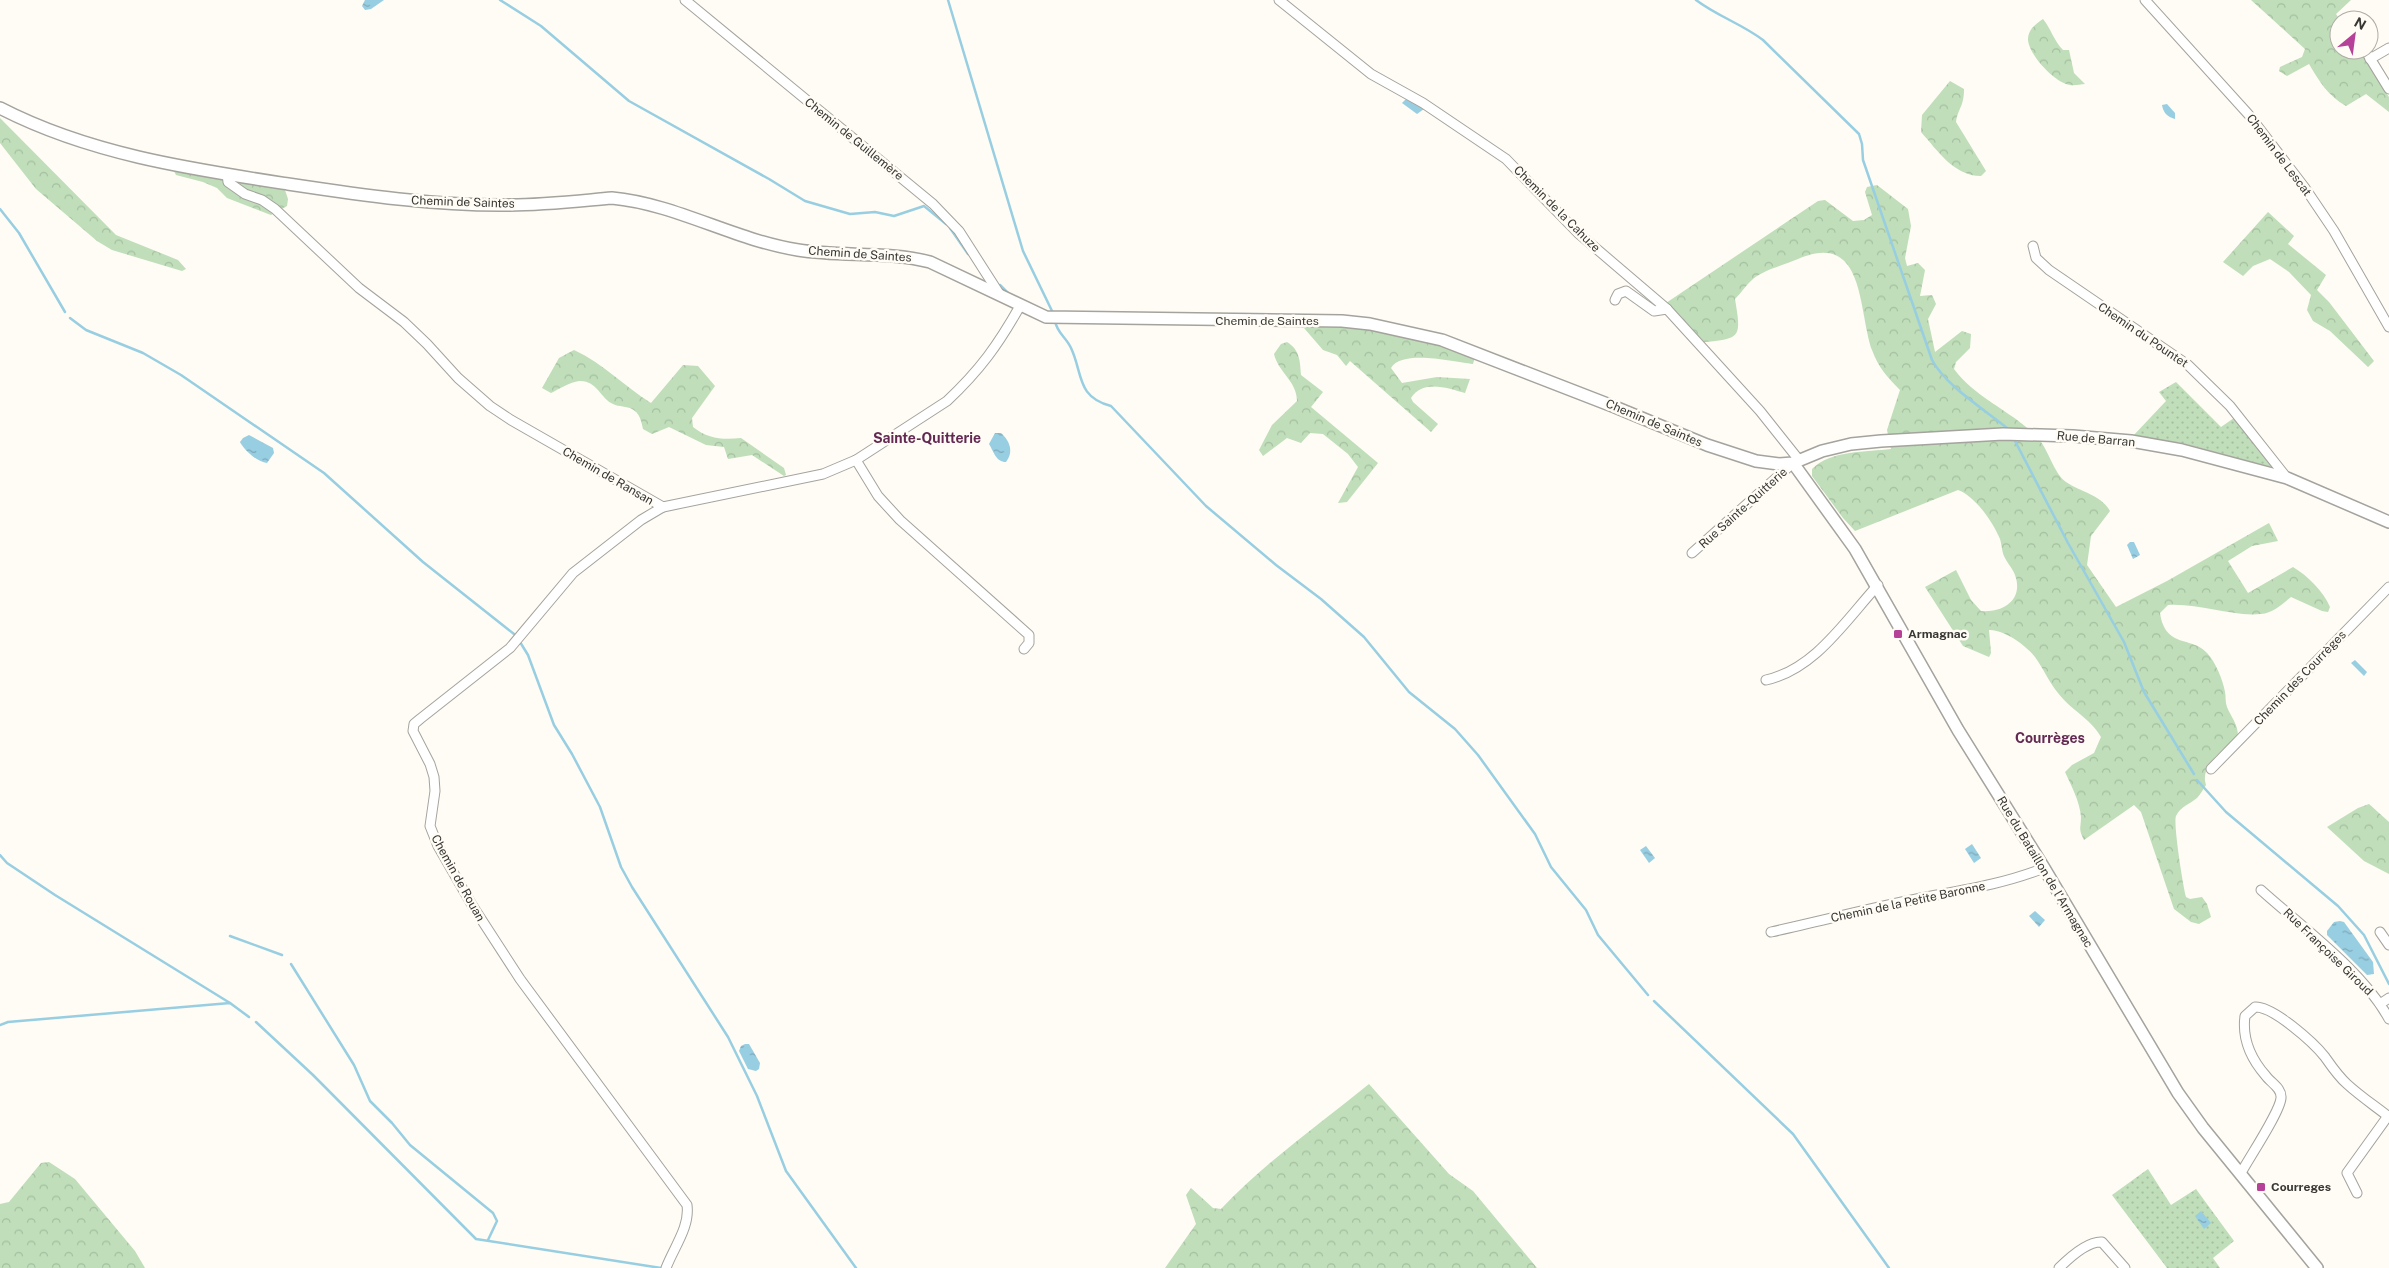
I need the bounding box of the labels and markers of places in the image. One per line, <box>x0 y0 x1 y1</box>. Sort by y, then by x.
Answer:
place label: Armagnac <box>1908 627 1968 641</box>
marker: Armagnac <box>1892 628 1904 640</box>
place label: Courreges <box>2271 1180 2331 1194</box>
marker: Courreges <box>2255 1181 2267 1193</box>

